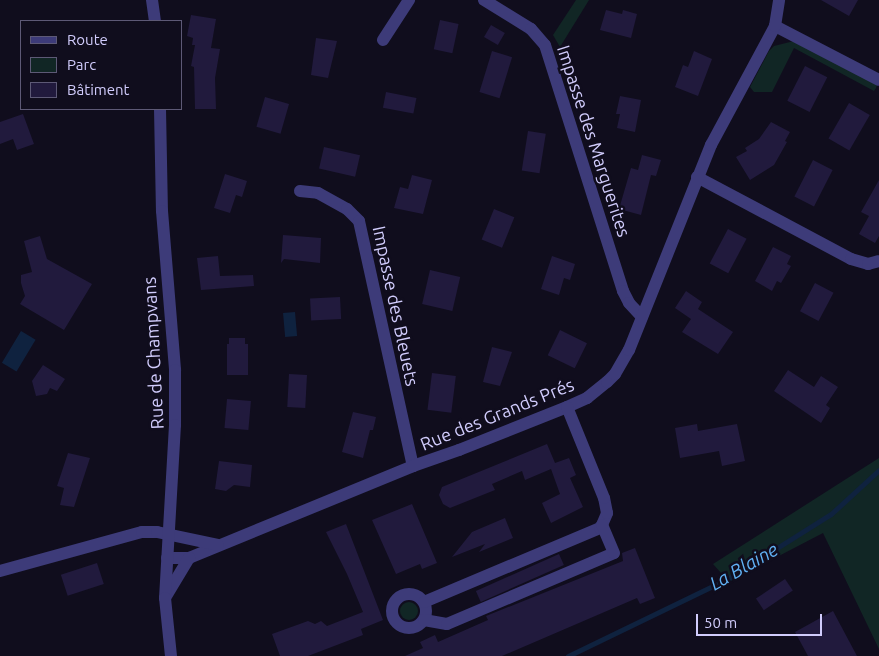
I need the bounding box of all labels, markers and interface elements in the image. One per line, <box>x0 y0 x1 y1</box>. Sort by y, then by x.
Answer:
legend <box>20 20 182 110</box>
text: Route <box>67 31 108 48</box>
street label: Impasse des Marguerites <box>553 42 635 240</box>
text: Parc <box>67 56 96 73</box>
text: Bâtiment <box>67 81 129 98</box>
street label: Impasse des Bleuets <box>368 224 424 388</box>
street label: Rue de Champvans <box>138 276 168 430</box>
street label: Rue des Grands Prés <box>417 373 577 455</box>
water label: La Blaine <box>706 538 782 596</box>
scale bar <box>699 604 825 636</box>
text: 50 m <box>704 614 737 631</box>

